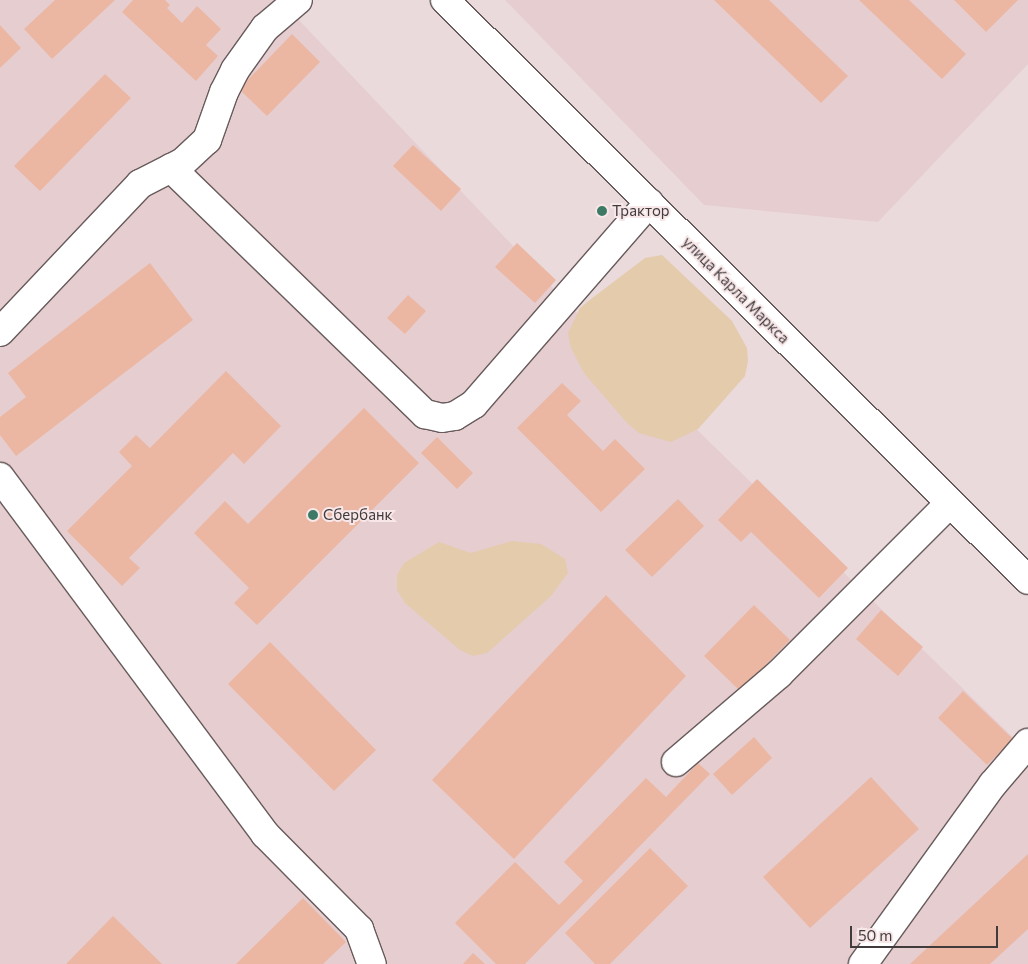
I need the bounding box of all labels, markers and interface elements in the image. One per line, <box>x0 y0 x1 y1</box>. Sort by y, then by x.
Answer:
place label: Трактор <box>612 202 670 220</box>
marker: Трактор <box>596 205 608 217</box>
street label: улица Карла Маркса <box>679 233 793 347</box>
place label: Сбербанк <box>323 506 392 524</box>
marker: Сбербанк <box>307 509 319 521</box>
scale bar <box>853 916 1000 948</box>
text: 50 m <box>858 926 892 944</box>

